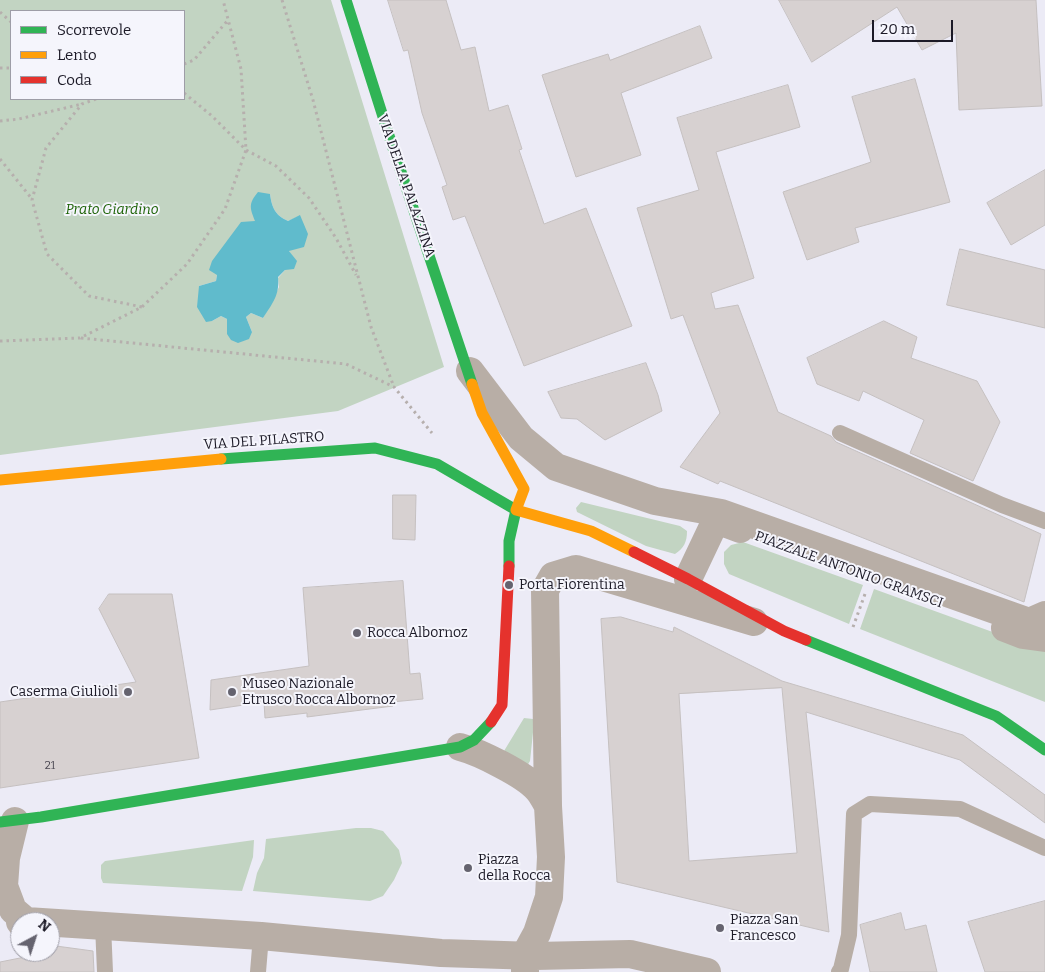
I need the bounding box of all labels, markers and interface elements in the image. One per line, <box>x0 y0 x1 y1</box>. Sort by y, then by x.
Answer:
legend <box>10 10 185 100</box>
scale bar <box>875 10 956 42</box>
text: 20 m <box>880 20 915 38</box>
text: Scorrevole <box>57 21 131 39</box>
text: Lento <box>57 46 97 64</box>
text: Coda <box>57 71 92 89</box>
street label: VIA DELLA PALAZZINA <box>374 112 438 260</box>
park label: Prato Giardino <box>66 202 158 218</box>
street label: VIA DEL PILASTRO <box>203 428 325 454</box>
street label: PIAZZALE ANTONIO GRAMSCI <box>753 528 945 612</box>
place label: Porta Fiorentina <box>519 577 625 593</box>
marker: Porta Fiorentina <box>503 579 515 591</box>
place label: Rocca Albornoz <box>367 625 468 641</box>
marker: Rocca Albornoz <box>351 627 363 639</box>
place label: Museo Nazionale Etrusco Rocca Albornoz <box>242 676 396 709</box>
place label: Caserma Giulioli <box>10 684 118 700</box>
marker: Caserma Giulioli <box>122 686 134 698</box>
marker: Museo Nazionale Etrusco Rocca Albornoz <box>226 686 238 698</box>
house number: 21 <box>45 759 55 773</box>
place label: Piazza della Rocca <box>478 852 551 884</box>
marker: Piazza della Rocca <box>462 862 474 874</box>
north arrow <box>10 912 60 962</box>
place label: Piazza San Francesco <box>730 912 798 944</box>
text: N <box>35 916 54 936</box>
marker: Piazza San Francesco <box>714 922 726 934</box>

